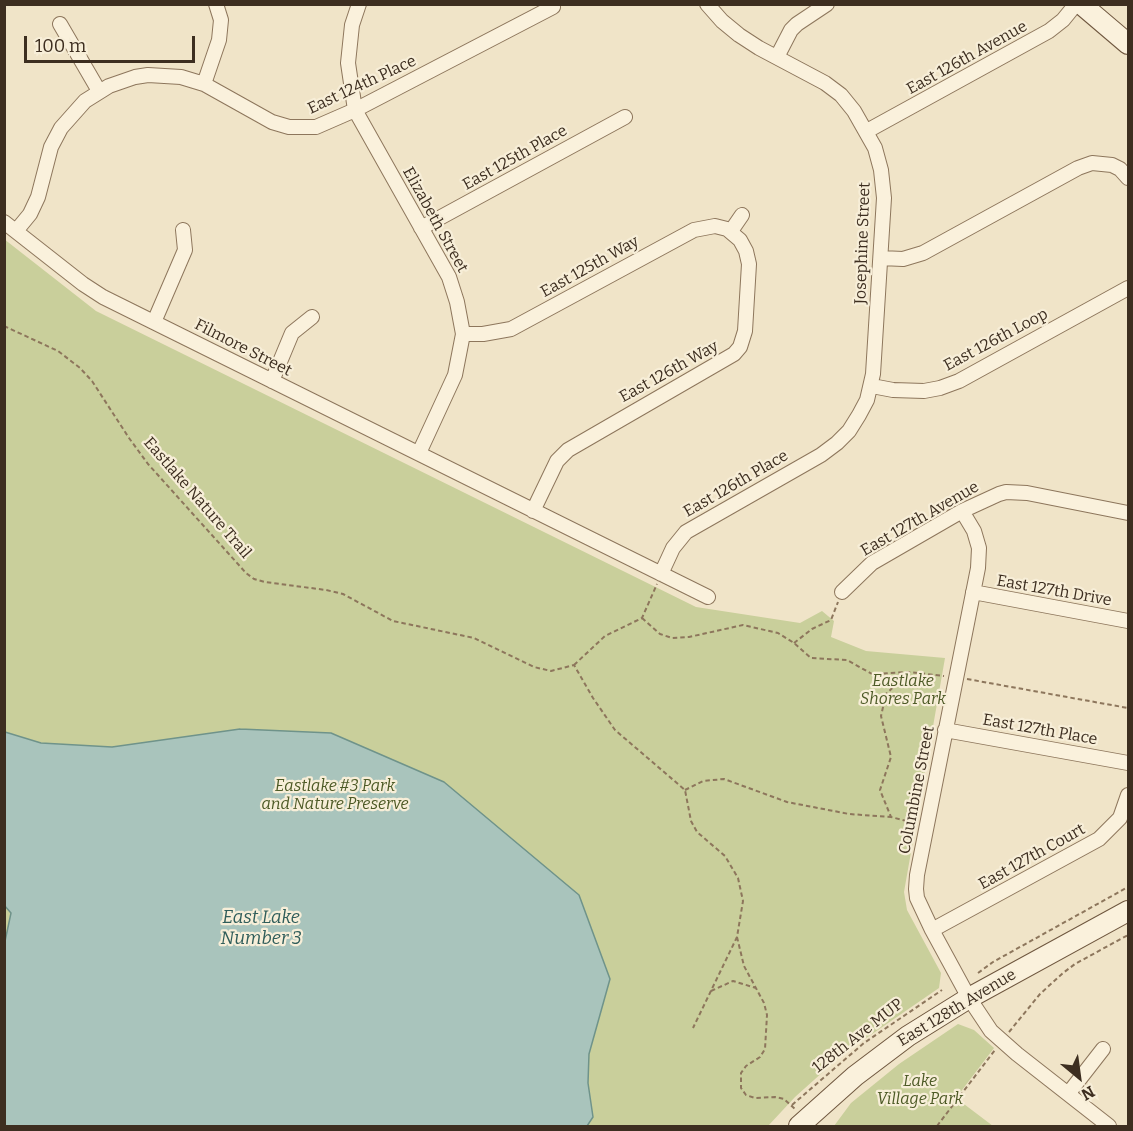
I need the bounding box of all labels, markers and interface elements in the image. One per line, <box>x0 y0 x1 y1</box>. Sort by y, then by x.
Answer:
street label: East 126th Avenue <box>903 17 1031 99</box>
scale bar <box>27 24 198 62</box>
text: 100 m <box>35 35 86 57</box>
street label: East 124th Place <box>305 51 419 119</box>
street label: East 125th Place <box>459 121 571 195</box>
street label: Elizabeth Street <box>398 164 472 276</box>
street label: Josephine Street <box>851 182 875 304</box>
street label: East 125th Way <box>538 232 642 302</box>
street label: East 126th Loop <box>941 305 1051 375</box>
street label: Filmore Street <box>191 315 295 381</box>
street label: East 126th Way <box>616 337 722 407</box>
street label: Eastlake Nature Trail <box>139 433 255 563</box>
street label: East 126th Place <box>680 446 792 522</box>
street label: East 127th Avenue <box>858 477 982 561</box>
street label: East 127th Drive <box>995 571 1113 611</box>
park label: Eastlake Shores Park <box>860 672 946 710</box>
street label: East 127th Place <box>981 710 1099 750</box>
street label: Columbine Street <box>895 724 939 856</box>
park label: Eastlake #3 Park and Nature Preserve <box>261 777 409 815</box>
street label: East 127th Court <box>975 820 1089 894</box>
water label: East Lake Number 3 <box>220 907 302 950</box>
street label: East 128th Avenue <box>894 965 1020 1051</box>
street label: 128th Ave MUP <box>809 995 907 1077</box>
north arrow <box>1049 1047 1109 1107</box>
park label: Lake Village Park <box>877 1072 963 1110</box>
text: N <box>1078 1082 1098 1104</box>

